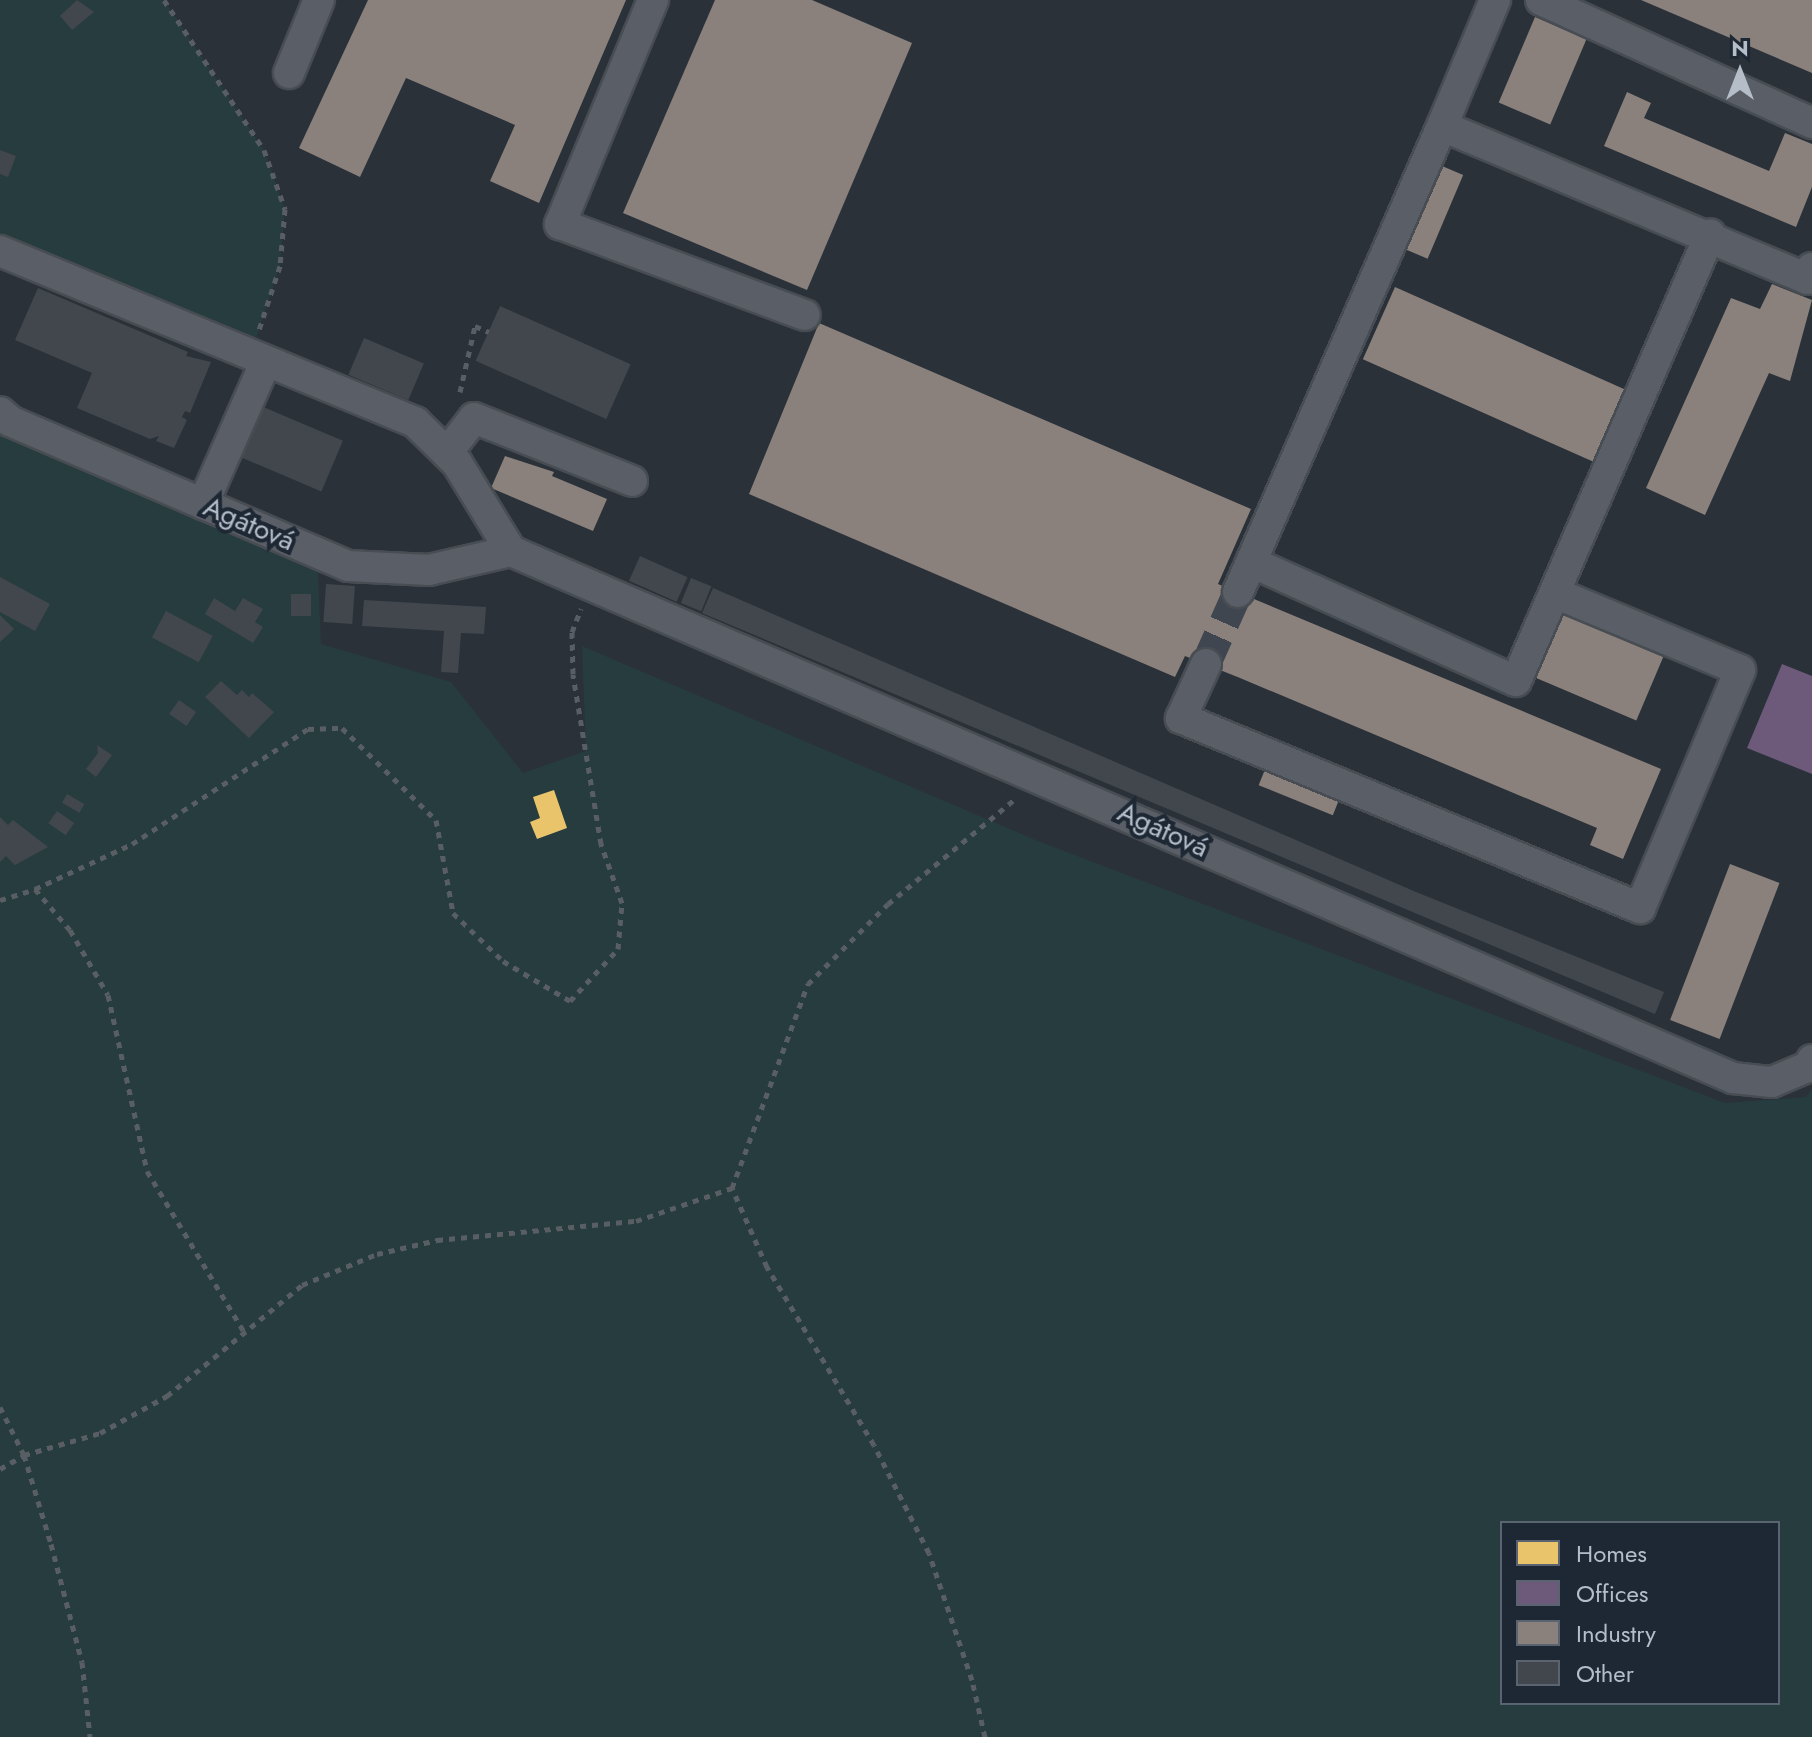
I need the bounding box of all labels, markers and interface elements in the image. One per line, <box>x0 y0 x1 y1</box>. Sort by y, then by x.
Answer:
north arrow <box>1700 32 1780 112</box>
text: N <box>1731 32 1749 64</box>
street label: Agátová <box>198 490 300 558</box>
street label: Agátová <box>1113 795 1213 865</box>
legend <box>1500 1521 1780 1705</box>
text: Homes <box>1576 1536 1647 1571</box>
text: Offices <box>1576 1576 1648 1611</box>
text: Industry <box>1576 1616 1656 1651</box>
text: Other <box>1576 1656 1634 1691</box>

